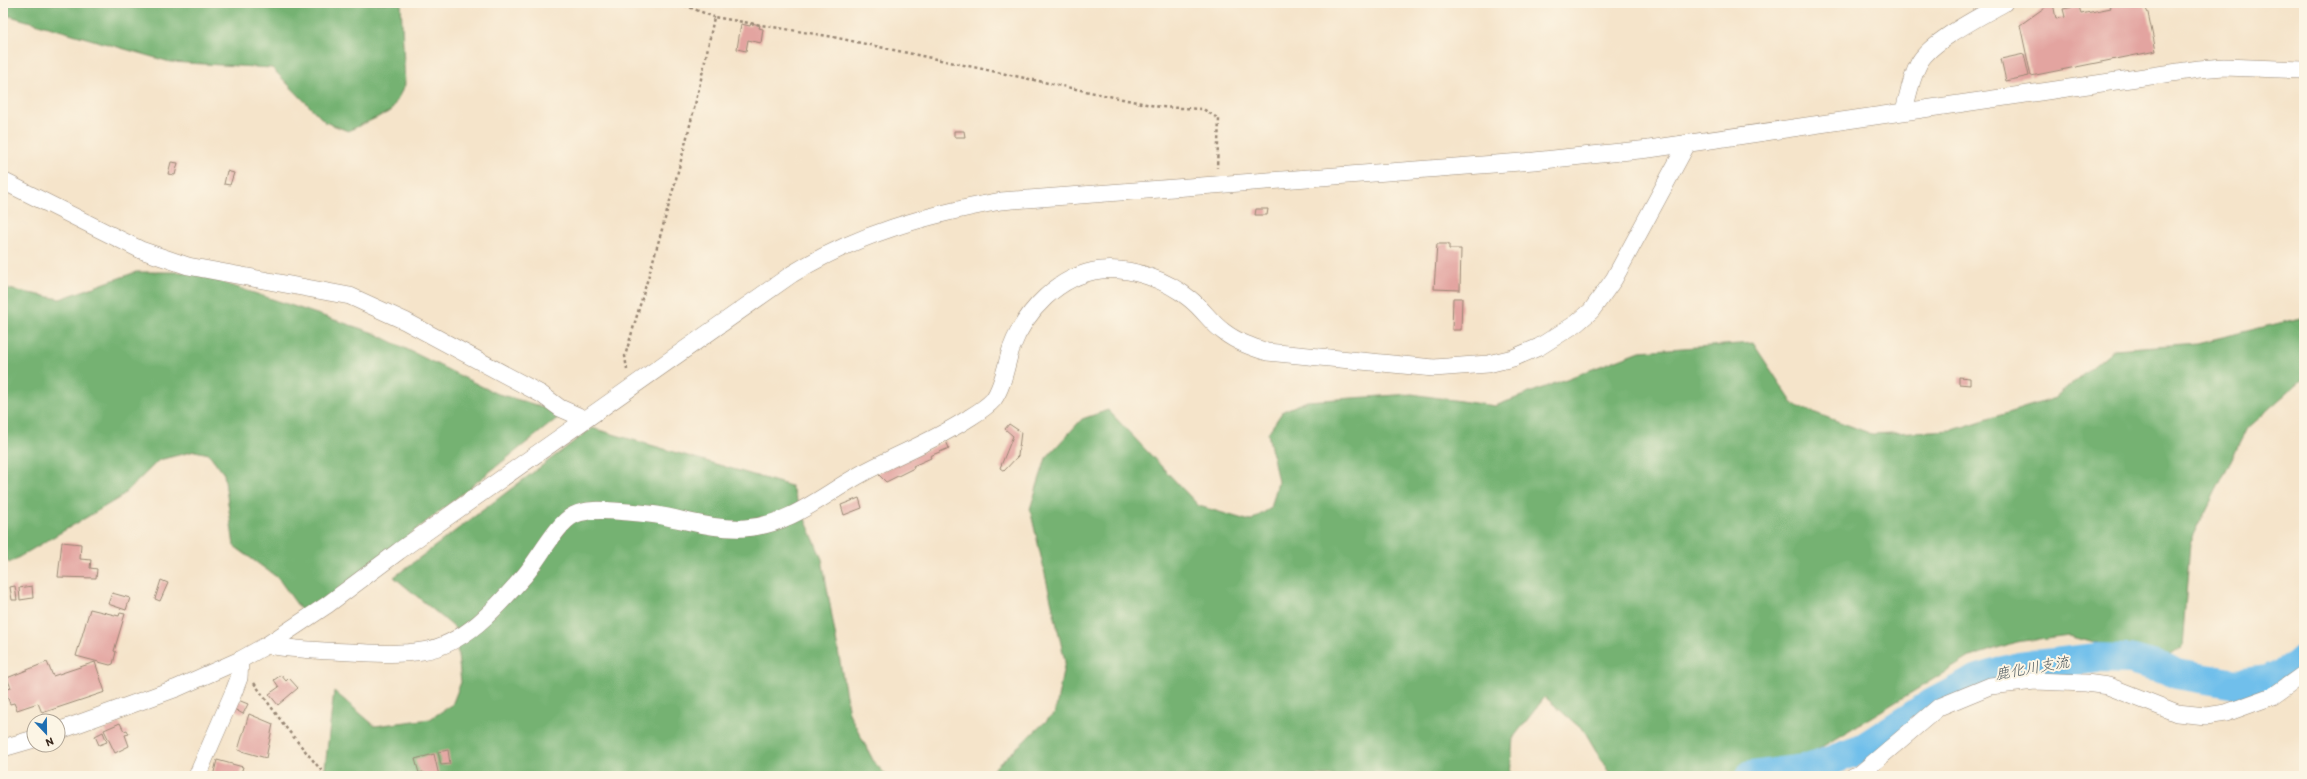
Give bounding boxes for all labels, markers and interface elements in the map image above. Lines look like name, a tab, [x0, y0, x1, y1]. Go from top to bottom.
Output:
water label: 鹿化川支流	[1993, 652, 2071, 683]
north arrow	[26, 713, 66, 753]
text: N	[44, 734, 55, 749]

